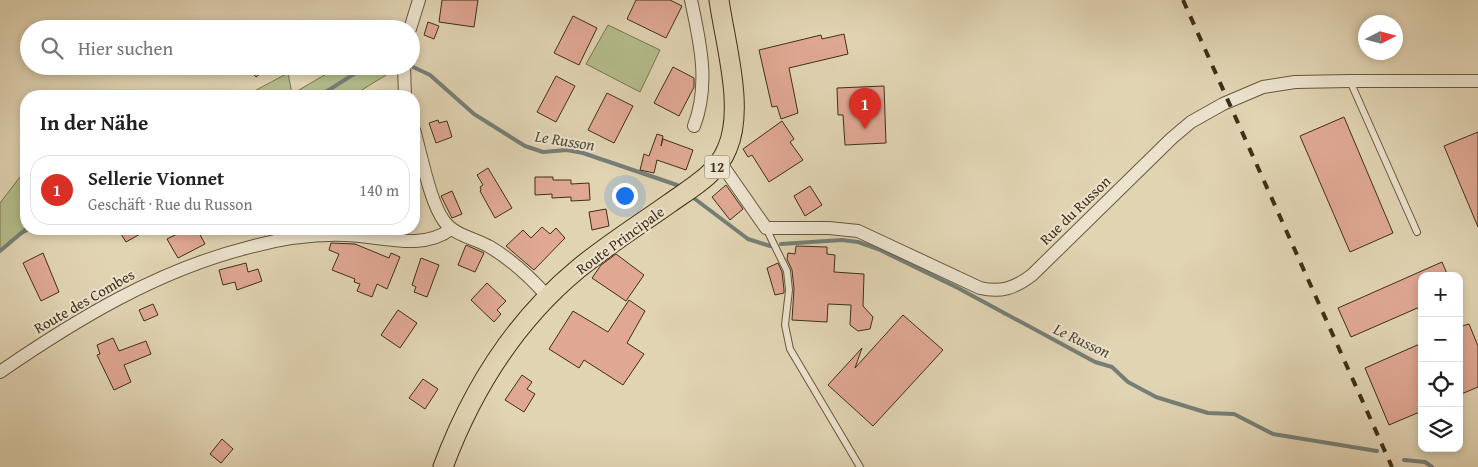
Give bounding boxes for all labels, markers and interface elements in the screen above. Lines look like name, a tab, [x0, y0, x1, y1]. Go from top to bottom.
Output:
north arrow	[1358, 15, 1403, 60]
search box	[20, 20, 420, 75]
icon: search	[38, 34, 66, 62]
text: Hier suchen	[78, 34, 173, 62]
pin: 1	[849, 88, 881, 129]
text: In der Nähe	[40, 107, 148, 138]
water label: Le Russon	[532, 123, 597, 157]
road number: 12	[704, 156, 730, 178]
text: Sellerie Vionnet	[88, 164, 224, 192]
street label: Rue du Russon	[1035, 170, 1116, 249]
text: 1	[53, 178, 61, 202]
text: 140 m	[359, 178, 399, 202]
your location	[612, 183, 638, 209]
text: Geschäft · Rue du Russon	[88, 192, 253, 216]
street label: Route Principale	[572, 201, 668, 279]
street label: Route des Combes	[30, 264, 138, 338]
map controls	[1418, 272, 1463, 452]
button: +	[1418, 272, 1463, 317]
water label: Le Russon	[1049, 316, 1114, 364]
button: −	[1418, 317, 1463, 362]
button: locate	[1418, 362, 1463, 407]
button: layers	[1418, 407, 1463, 452]

